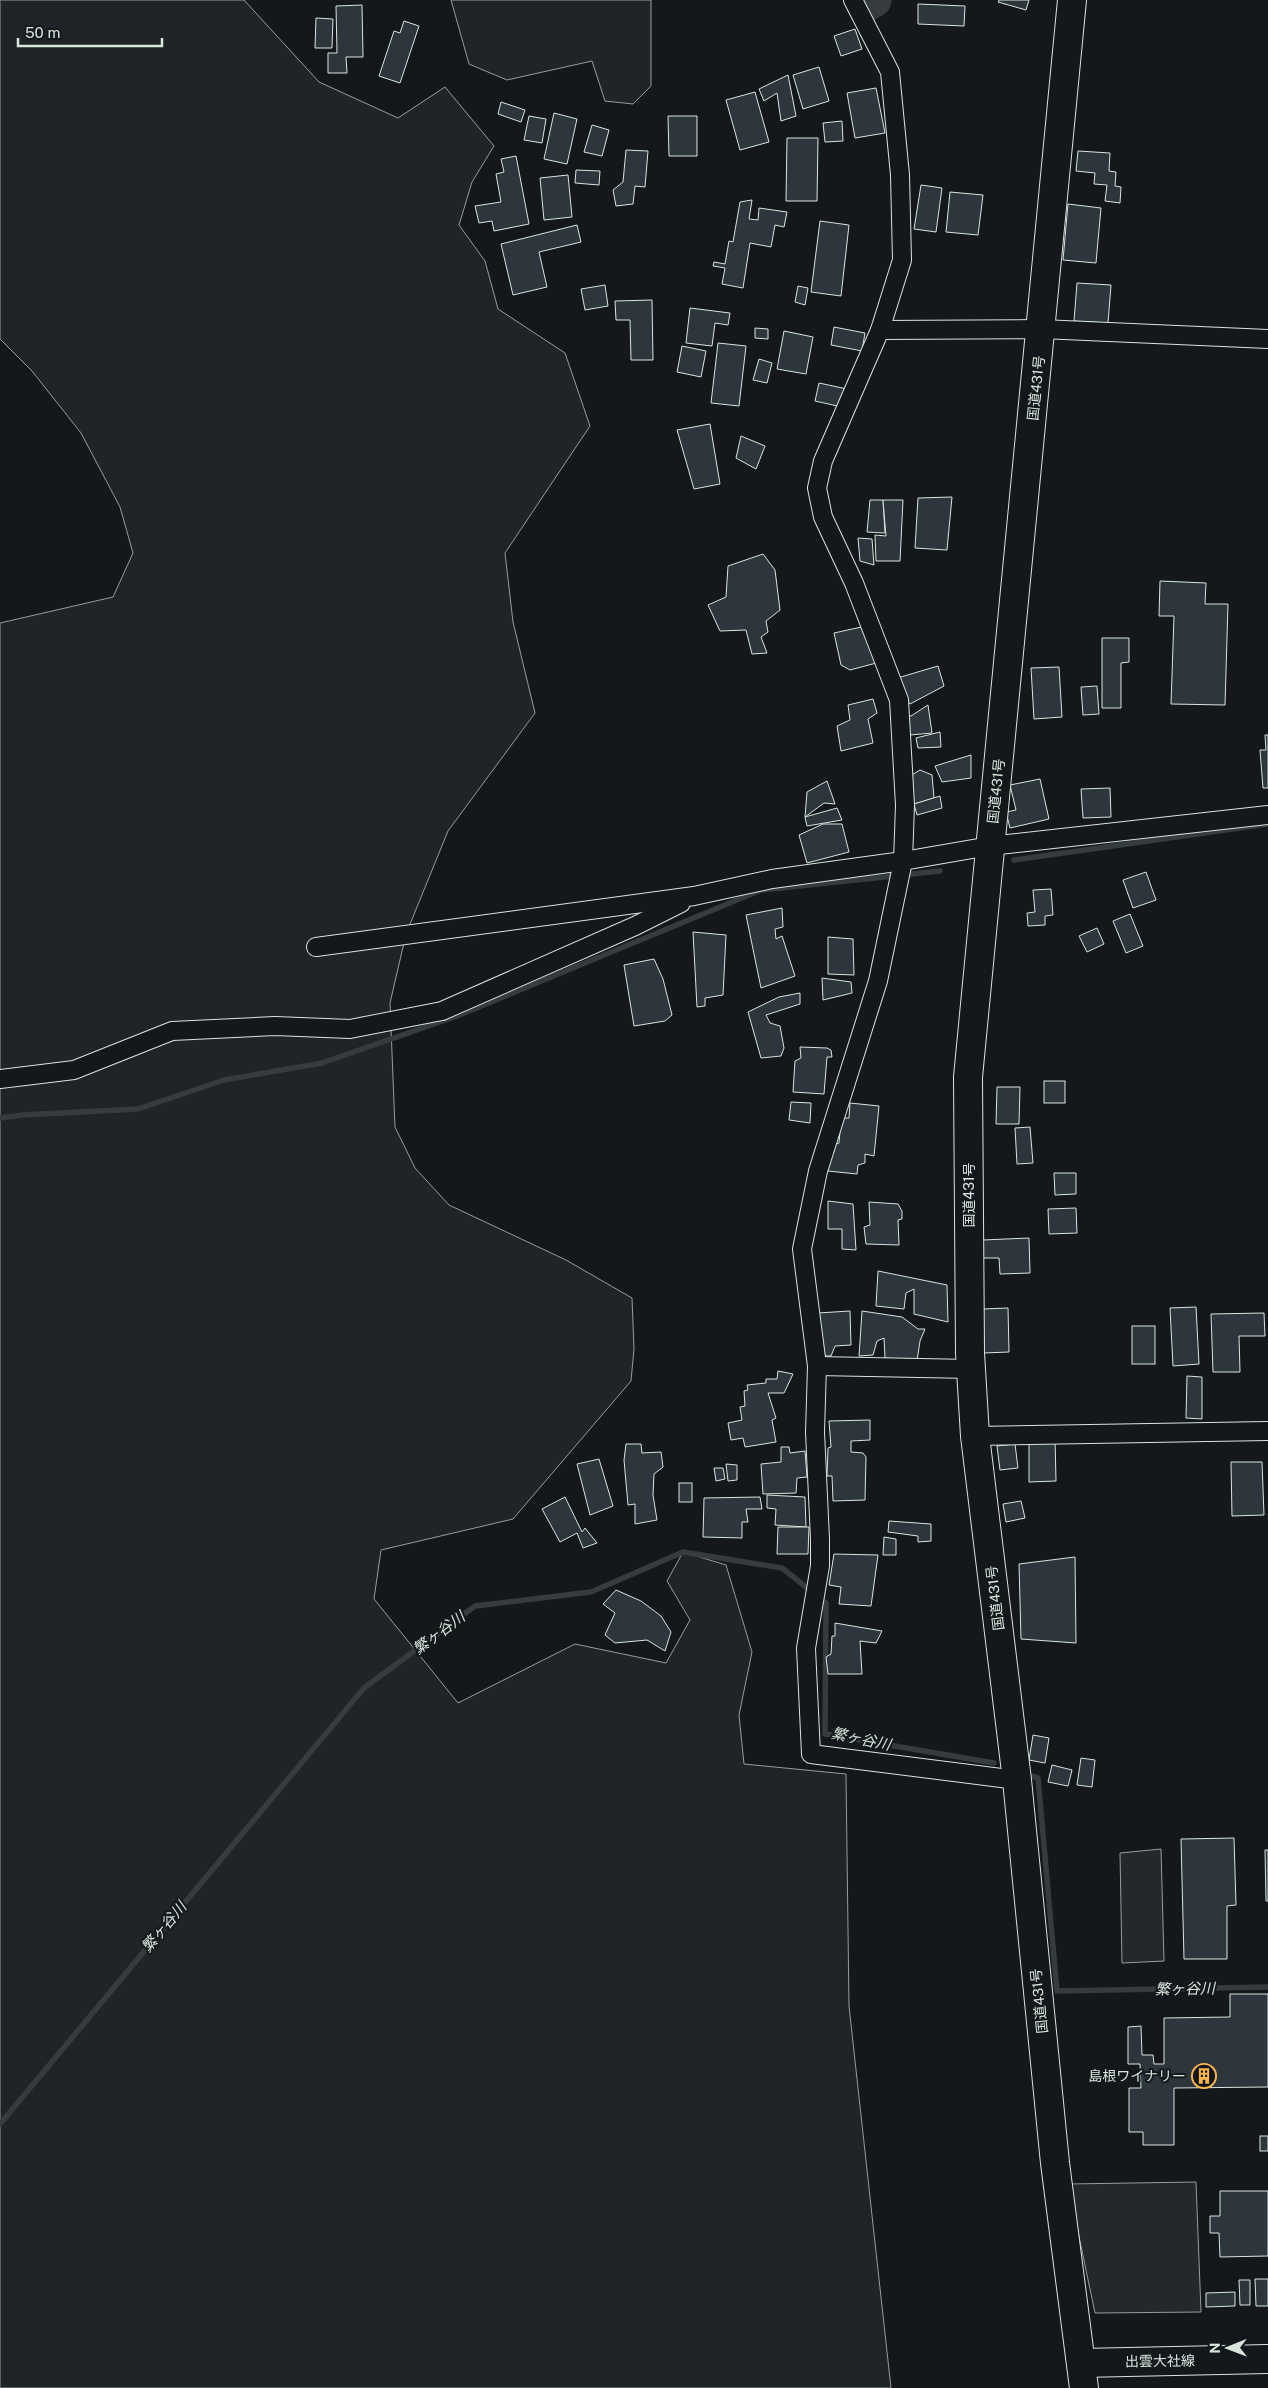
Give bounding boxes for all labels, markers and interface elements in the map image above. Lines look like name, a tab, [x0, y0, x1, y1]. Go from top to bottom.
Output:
scale bar	[18, 15, 161, 47]
text: 50 m	[25, 24, 60, 41]
street label: 国道431号	[1025, 355, 1047, 421]
street label: 国道431号	[985, 758, 1007, 824]
street label: 国道431号	[961, 1162, 977, 1228]
street label: 国道431号	[983, 1565, 1007, 1631]
water label: 繁ヶ谷川	[410, 1607, 469, 1657]
water label: 繁ヶ谷川	[830, 1724, 894, 1753]
water label: 繁ヶ谷川	[138, 1897, 191, 1955]
street label: 国道431号	[1028, 1968, 1050, 2034]
water label: 繁ヶ谷川	[1155, 1979, 1217, 1998]
building icon: 島根ワイナリー	[1191, 2063, 1217, 2089]
place label: 島根ワイナリー	[1088, 2068, 1186, 2084]
north arrow	[1203, 2323, 1253, 2373]
text: N	[1207, 2343, 1223, 2354]
street label: 出雲大社線	[1125, 2352, 1195, 2370]

